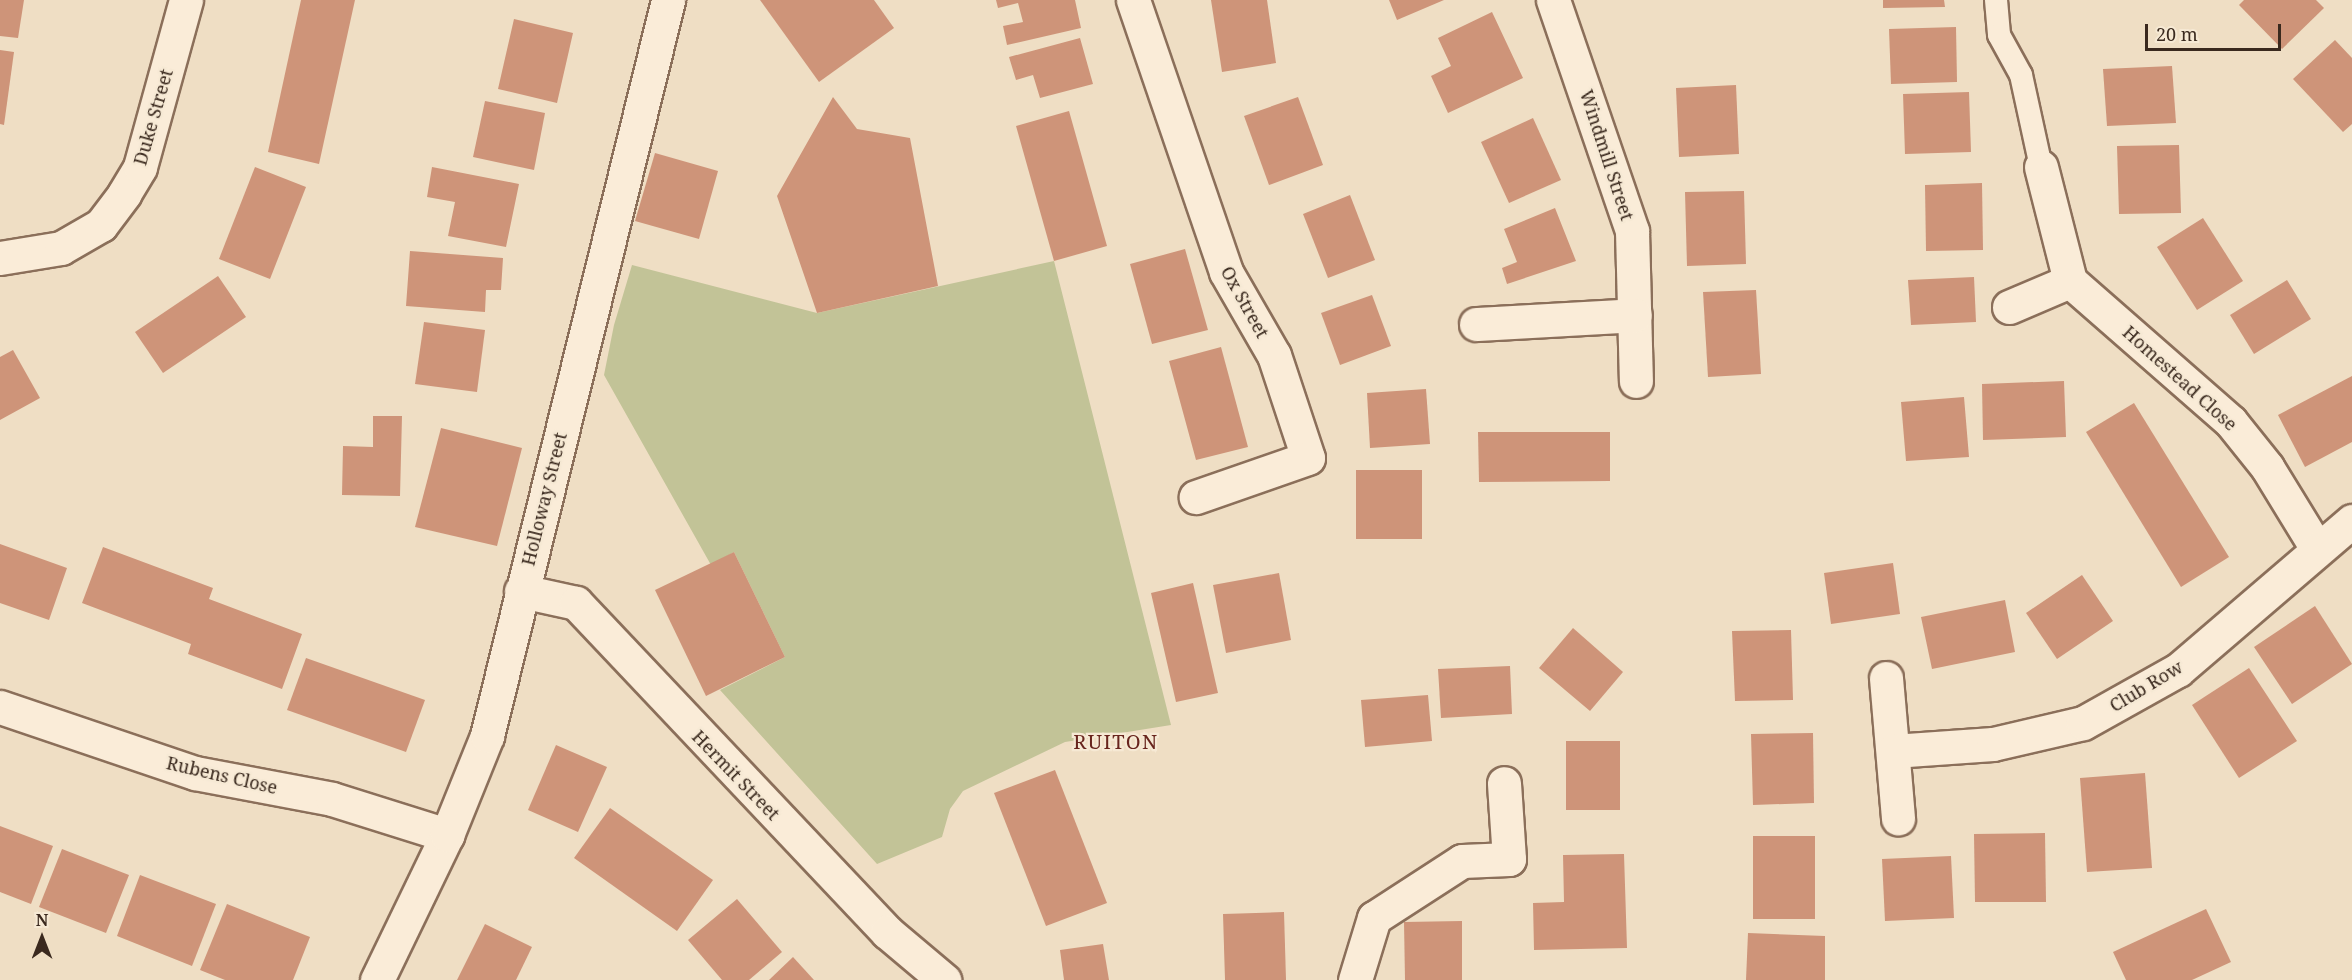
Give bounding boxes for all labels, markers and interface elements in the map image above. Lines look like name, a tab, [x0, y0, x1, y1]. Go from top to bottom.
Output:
scale bar	[2148, 12, 2284, 50]
text: 20 m	[2156, 22, 2198, 46]
street label: Duke Street	[129, 66, 177, 168]
street label: Windmill Street	[1576, 87, 1638, 223]
street label: Ox Street	[1216, 262, 1274, 342]
street label: Homestead Close	[2119, 321, 2241, 435]
street label: Holloway Street	[517, 430, 571, 568]
street label: Club Row	[2106, 656, 2186, 716]
street label: Hermit Street	[688, 726, 784, 824]
district label: RUITON	[1073, 729, 1159, 753]
street label: Rubens Close	[164, 752, 280, 798]
north arrow	[12, 908, 72, 968]
text: N	[36, 909, 48, 931]

